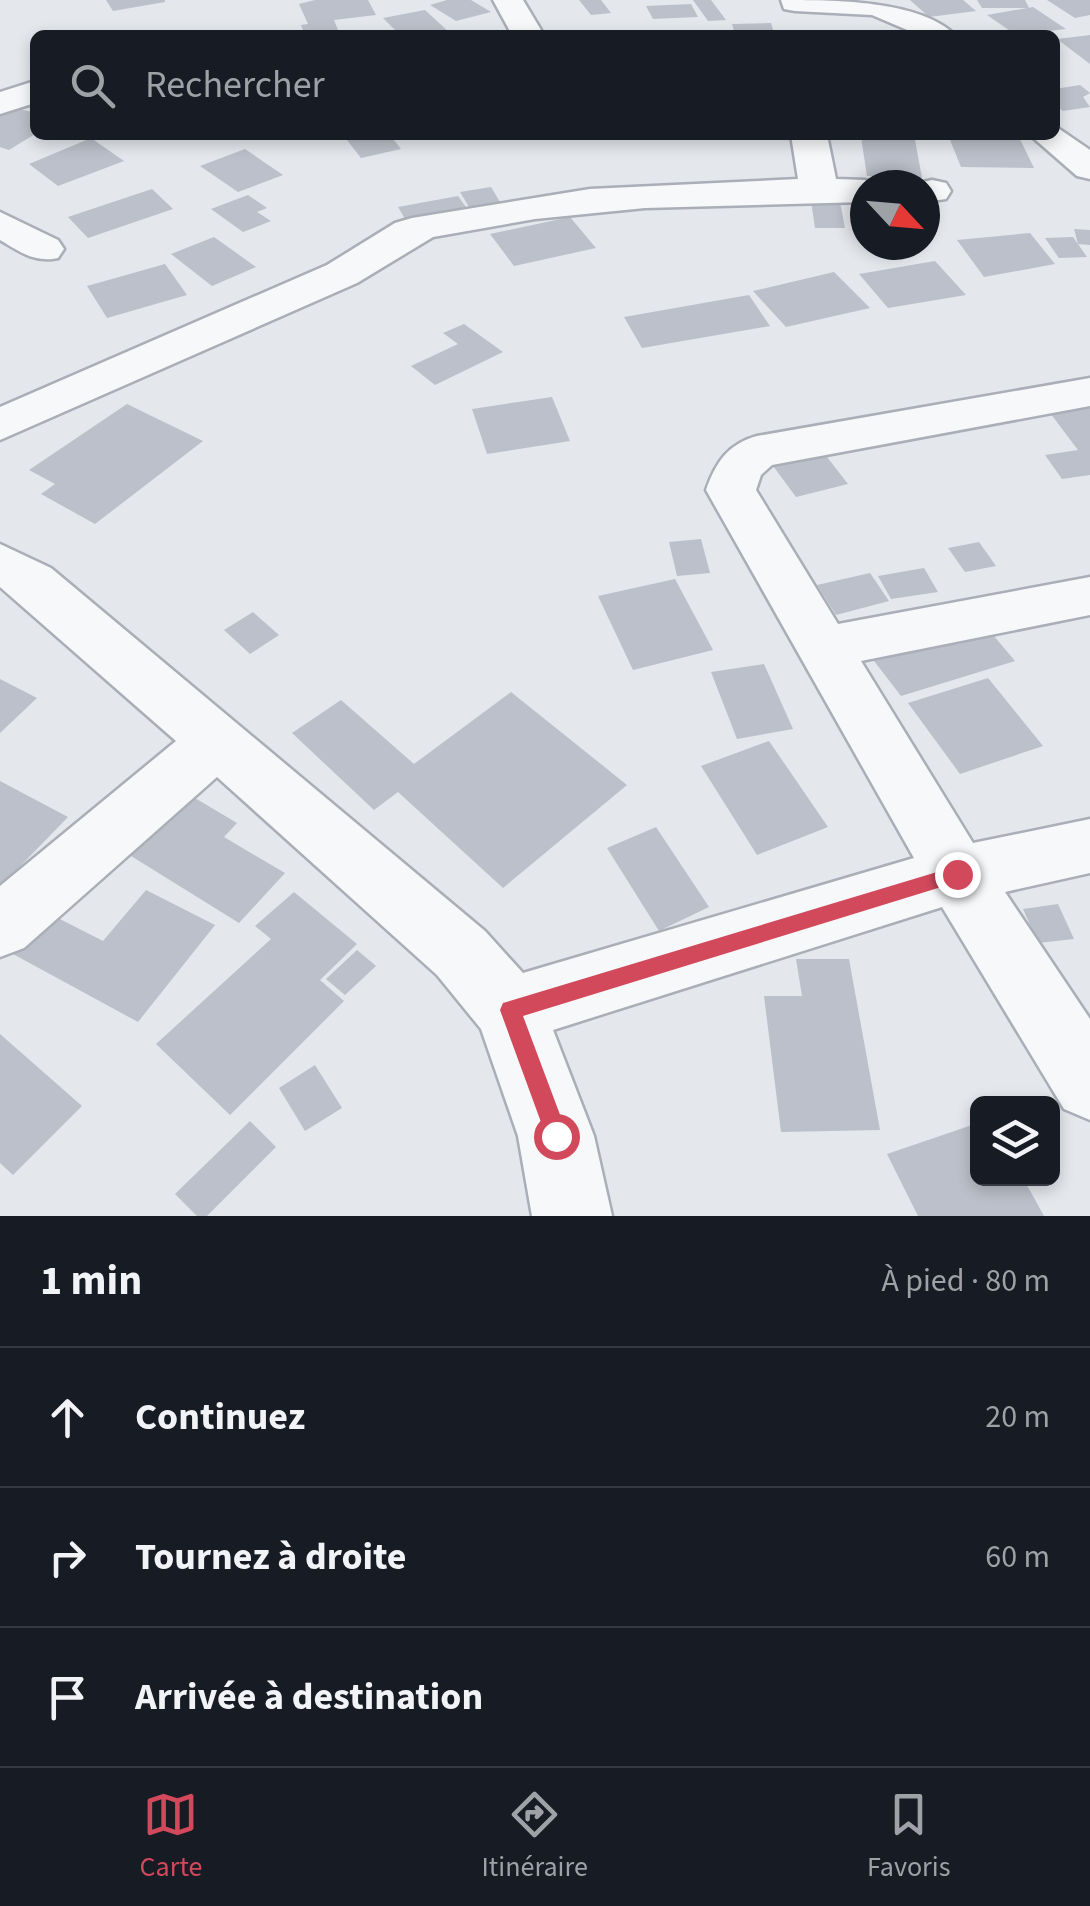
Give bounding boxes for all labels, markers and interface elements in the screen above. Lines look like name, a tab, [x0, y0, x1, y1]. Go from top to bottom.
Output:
search box	[30, 30, 1060, 140]
icon: search	[65, 58, 120, 113]
text: Rechercher	[145, 58, 325, 112]
north arrow	[850, 170, 940, 260]
route end	[935, 852, 981, 898]
map controls	[970, 1096, 1060, 1186]
button: layers	[970, 1096, 1060, 1186]
route start	[534, 1114, 580, 1160]
text: 1 min	[40, 1251, 142, 1311]
text: À pied · 80 m	[881, 1258, 1050, 1304]
icon: ahead	[40, 1390, 95, 1445]
text: Continuez	[135, 1390, 305, 1444]
text: 20 m	[985, 1394, 1050, 1440]
icon: right	[40, 1530, 95, 1585]
text: Tournez à droite	[135, 1530, 407, 1584]
text: 60 m	[985, 1534, 1050, 1580]
icon: arrive	[40, 1670, 95, 1725]
text: Arrivée à destination	[135, 1670, 483, 1724]
tab: Carte	[140, 1787, 202, 1887]
tab: Itinéraire	[481, 1787, 588, 1887]
tab: Favoris	[867, 1787, 950, 1887]

